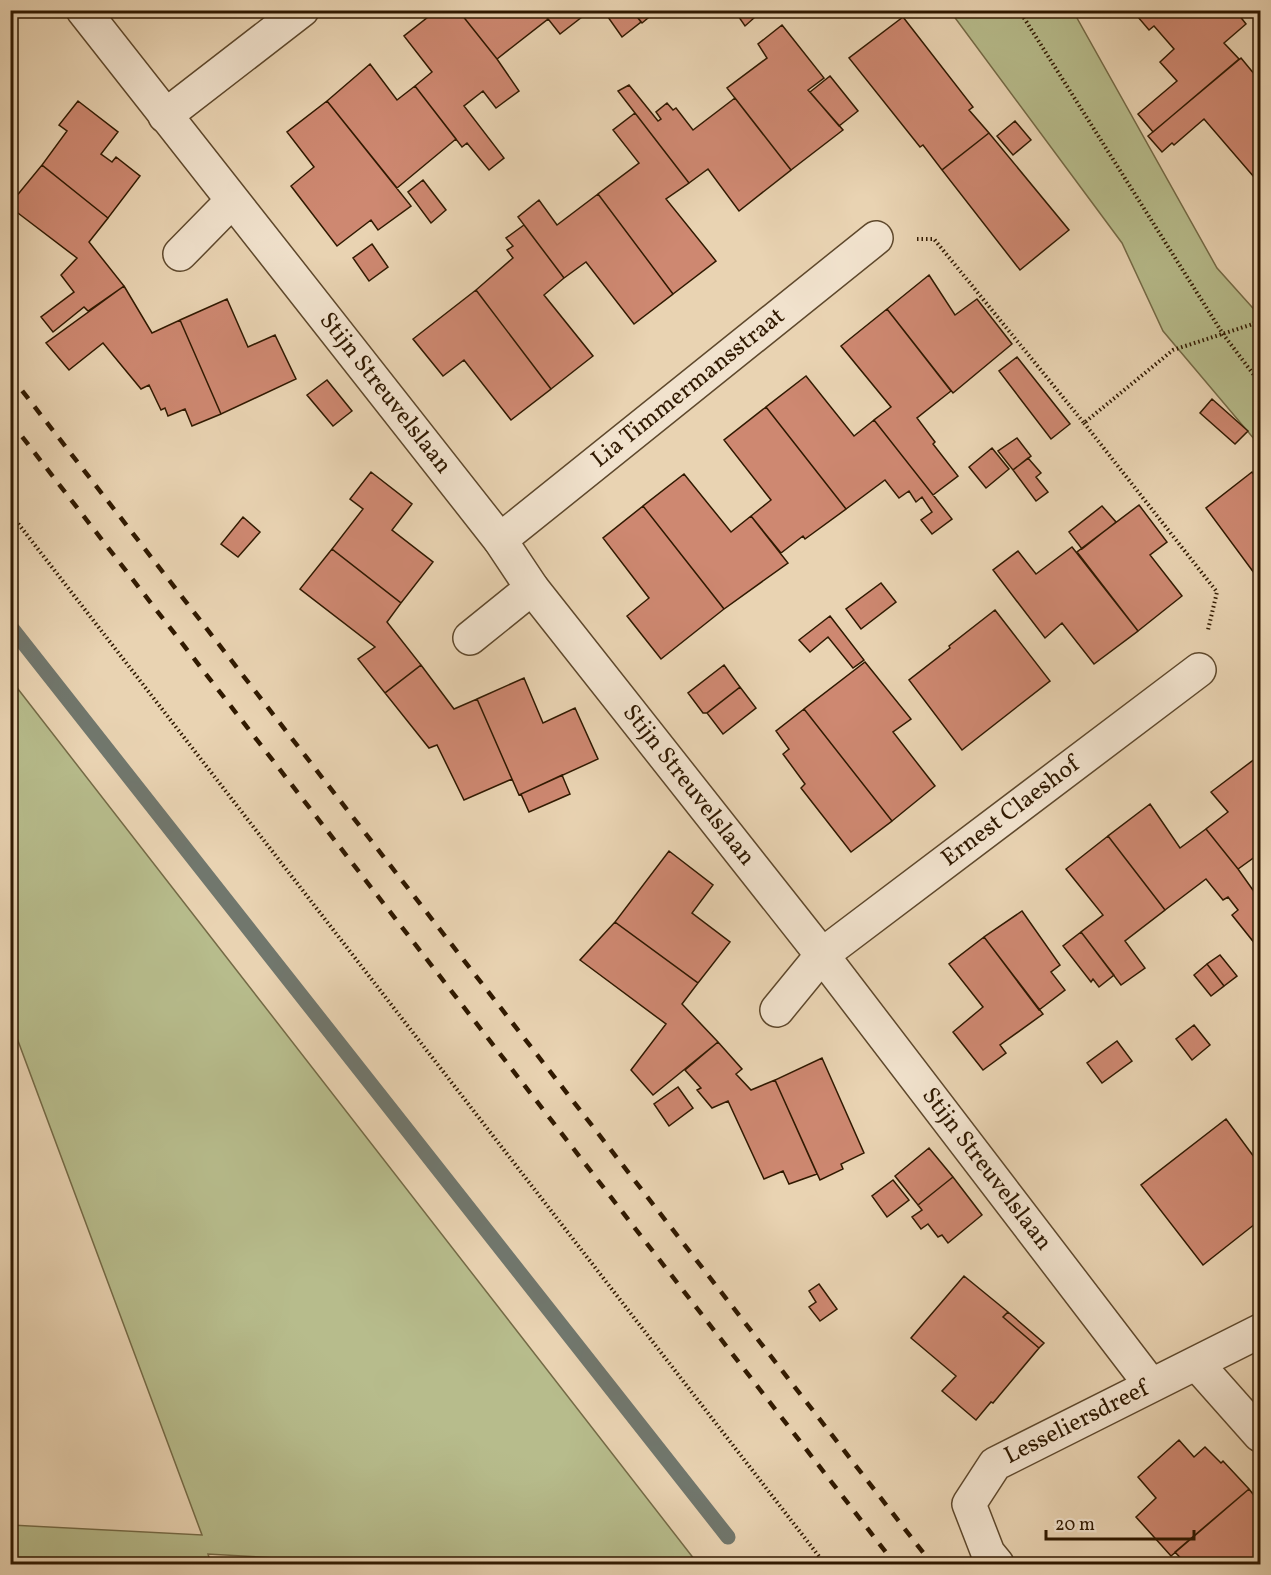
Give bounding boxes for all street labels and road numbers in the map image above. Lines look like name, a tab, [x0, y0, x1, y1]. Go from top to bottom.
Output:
street label: Lia Timmermansstraat	[585, 300, 793, 477]
street label: Stijn Streuvelslaan	[310, 305, 459, 482]
street label: Stijn Streuvelslaan	[614, 698, 763, 874]
street label: Ernest Claeshof	[935, 747, 1090, 876]
street label: Stijn Streuvelslaan	[913, 1081, 1060, 1258]
street label: Lesseliersdreef	[999, 1371, 1157, 1473]

